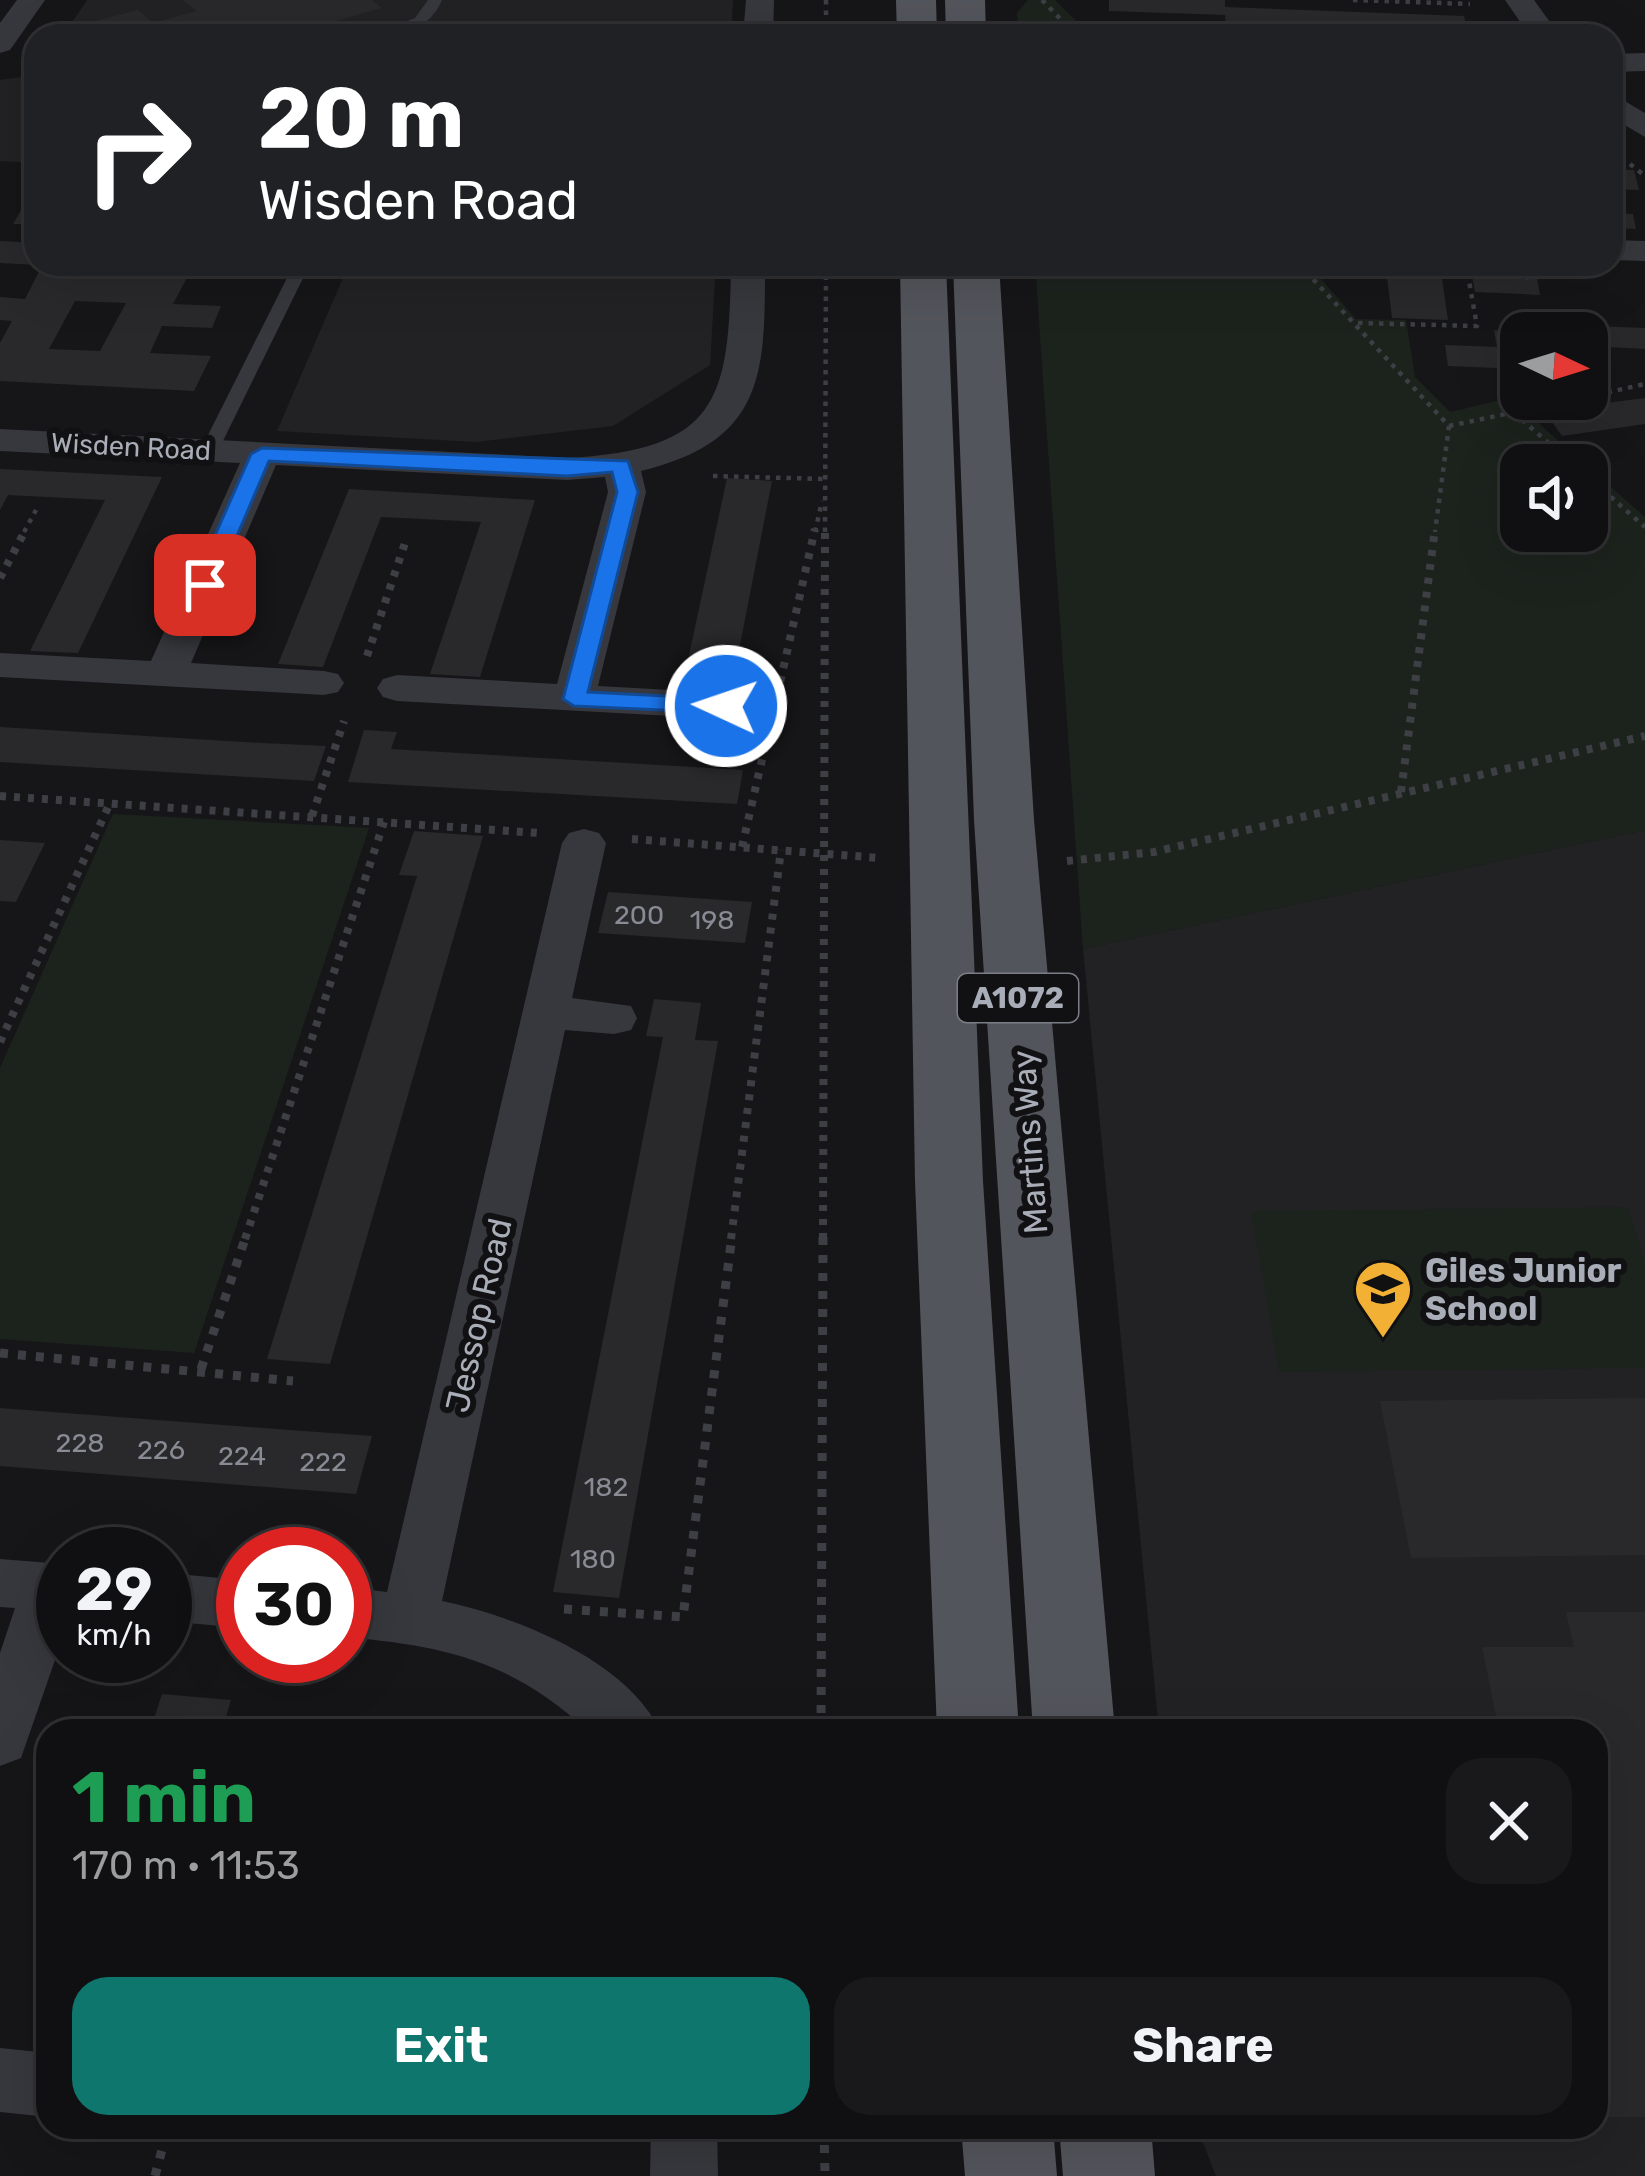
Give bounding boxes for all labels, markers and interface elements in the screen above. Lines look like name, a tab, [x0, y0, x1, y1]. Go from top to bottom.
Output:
text: 20 m	[258, 68, 465, 168]
icon: right	[60, 72, 216, 228]
text: Wisden Road	[258, 169, 578, 233]
north arrow	[1500, 312, 1608, 420]
map controls	[1500, 312, 1608, 552]
street label: Wisden Road	[50, 427, 212, 467]
button: sound	[1500, 444, 1608, 552]
pin	[154, 534, 256, 636]
icon: arrive	[172, 552, 238, 618]
position arrow	[663, 643, 789, 769]
house number: 200	[614, 899, 664, 931]
house number: 198	[690, 904, 734, 936]
road number: A1072	[958, 974, 1078, 1022]
street label: Martins Way	[1004, 1049, 1055, 1235]
street label: Jessop Road	[437, 1214, 520, 1416]
place label: Giles Junior School	[1425, 1251, 1622, 1328]
school or university icon: Giles Junior School	[1352, 1258, 1414, 1340]
house number: 228	[56, 1427, 104, 1459]
house number: 226	[137, 1434, 185, 1466]
house number: 224	[218, 1440, 266, 1472]
house number: 222	[299, 1446, 347, 1478]
house number: 182	[584, 1471, 628, 1503]
speed limit sign: 30	[216, 1527, 372, 1683]
house number: 180	[570, 1543, 616, 1575]
text: 29	[75, 1554, 153, 1625]
text: km/h	[77, 1617, 151, 1653]
text: 1 min	[72, 1755, 256, 1840]
button: close	[1446, 1758, 1572, 1884]
text: 170 m · 11:53	[72, 1843, 300, 1889]
button: Exit	[72, 1977, 810, 2115]
button: Share	[834, 1977, 1572, 2115]

